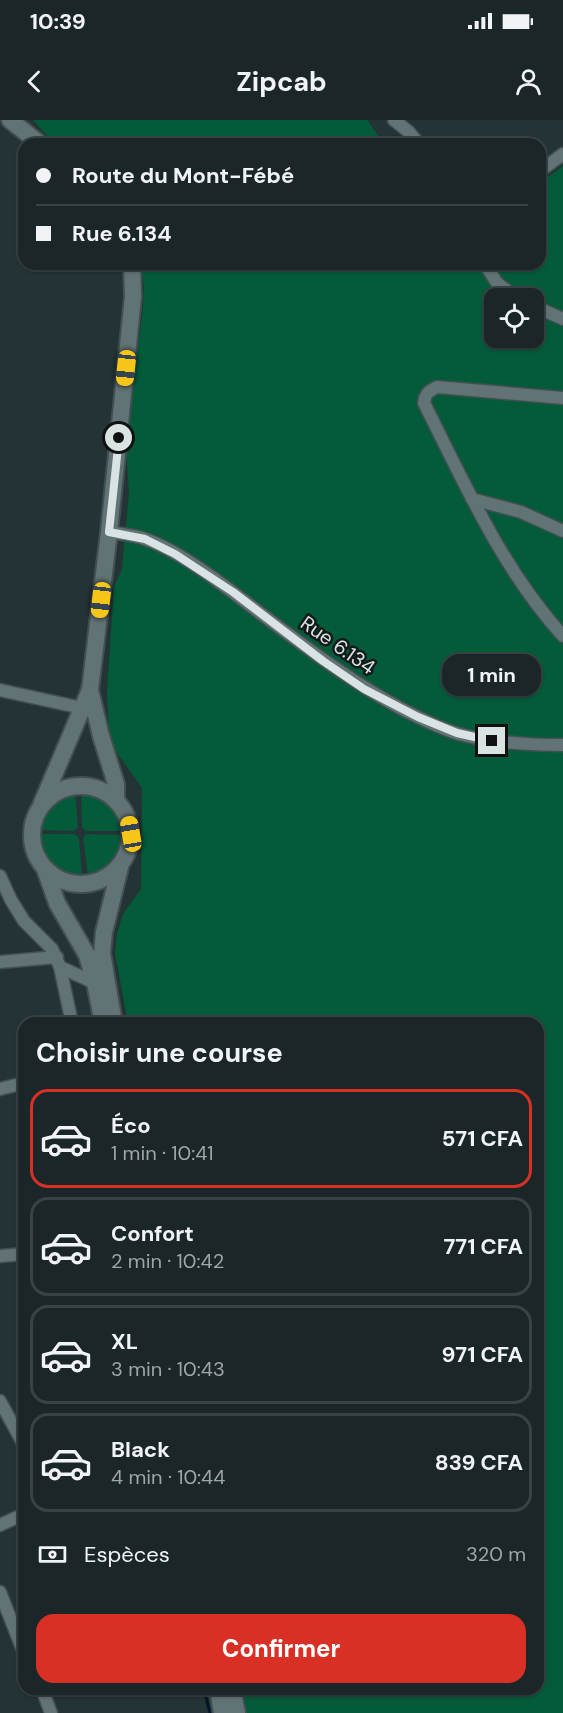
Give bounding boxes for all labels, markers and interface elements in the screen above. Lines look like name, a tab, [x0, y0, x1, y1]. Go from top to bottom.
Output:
text: 10:39	[30, 7, 86, 36]
text: Zipcab	[236, 64, 327, 99]
icon: back	[18, 65, 51, 98]
icon: person	[512, 65, 545, 98]
text: Route du Mont-Fébé	[72, 161, 294, 190]
text: Rue 6.134	[72, 219, 171, 248]
map controls	[484, 288, 544, 348]
button: locate	[484, 288, 544, 348]
car	[115, 349, 137, 387]
route start	[105, 424, 132, 451]
car	[90, 581, 112, 619]
street label: Rue 6.134	[296, 610, 380, 680]
callout: 1 min	[442, 654, 542, 696]
text: 1 min	[467, 662, 516, 688]
route end	[478, 727, 505, 754]
car	[119, 815, 143, 853]
text: Choisir une course	[36, 1035, 283, 1070]
text: Éco	[111, 1111, 151, 1140]
icon: car	[39, 1112, 93, 1166]
text: 571 CFA	[442, 1124, 523, 1153]
text: 1 min · 10:41	[111, 1140, 214, 1166]
text: Confort	[111, 1219, 194, 1248]
icon: car	[39, 1220, 93, 1274]
text: 771 CFA	[443, 1232, 523, 1261]
text: 2 min · 10:42	[111, 1248, 224, 1274]
text: XL	[111, 1327, 138, 1356]
icon: car	[39, 1328, 93, 1382]
text: 971 CFA	[441, 1340, 523, 1369]
text: 3 min · 10:43	[111, 1356, 225, 1382]
text: Black	[111, 1435, 170, 1464]
icon: car	[39, 1436, 93, 1490]
text: 839 CFA	[435, 1448, 523, 1477]
text: 4 min · 10:44	[111, 1464, 225, 1490]
icon: cash	[36, 1538, 69, 1571]
text: Espèces	[84, 1540, 170, 1569]
text: 320 m	[466, 1541, 526, 1567]
button: Confirmer	[36, 1614, 526, 1683]

